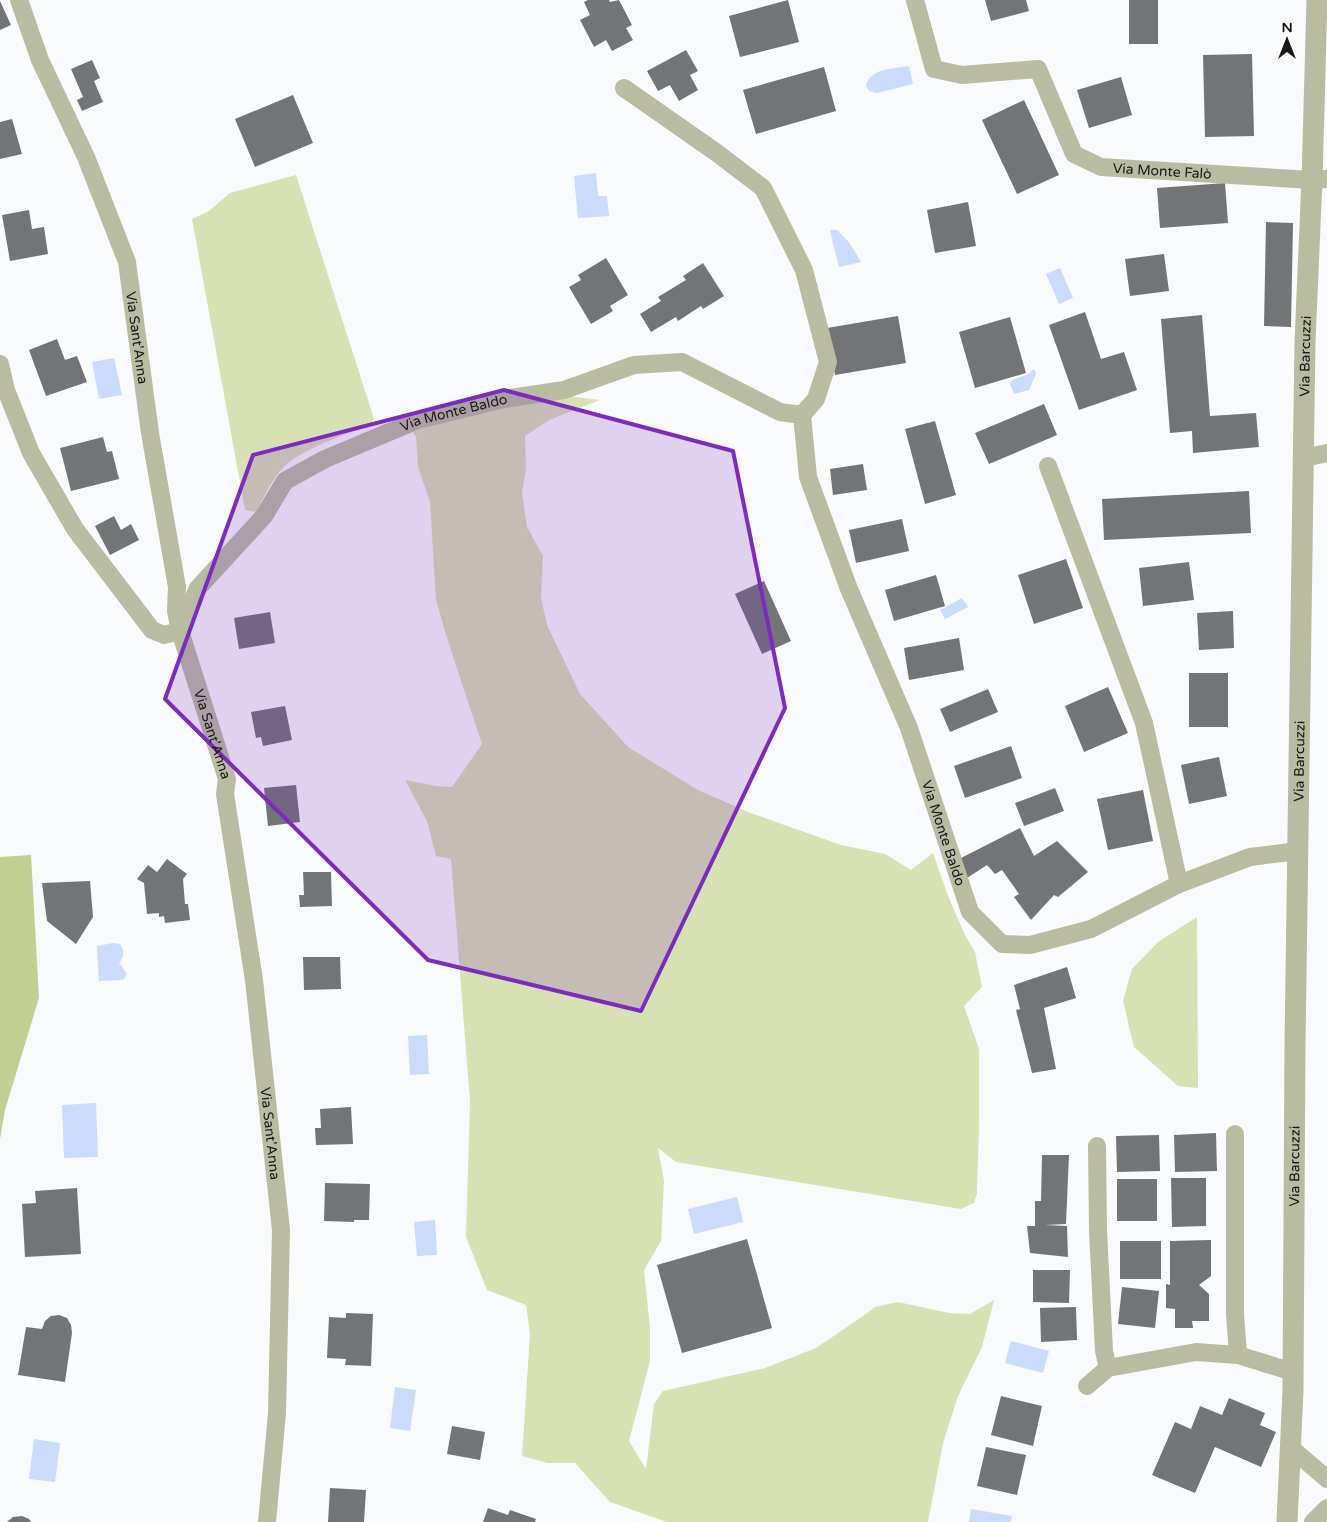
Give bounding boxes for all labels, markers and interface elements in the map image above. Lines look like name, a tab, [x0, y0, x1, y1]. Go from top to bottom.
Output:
north arrow	[1262, 15, 1312, 65]
text: N	[1281, 19, 1293, 36]
street label: Via Monte Falò	[1112, 160, 1212, 183]
street label: Via Sant'Anna	[122, 290, 151, 385]
street label: Via Barcuzzi	[1296, 315, 1315, 397]
street label: Via Monte Baldo	[398, 391, 509, 436]
street label: Via Sant'Anna	[190, 687, 234, 781]
street label: Via Barcuzzi	[1290, 721, 1309, 802]
street label: Via Monte Baldo	[918, 778, 969, 888]
street label: Via Sant'Anna	[257, 1086, 284, 1181]
street label: Via Barcuzzi	[1286, 1126, 1304, 1207]

